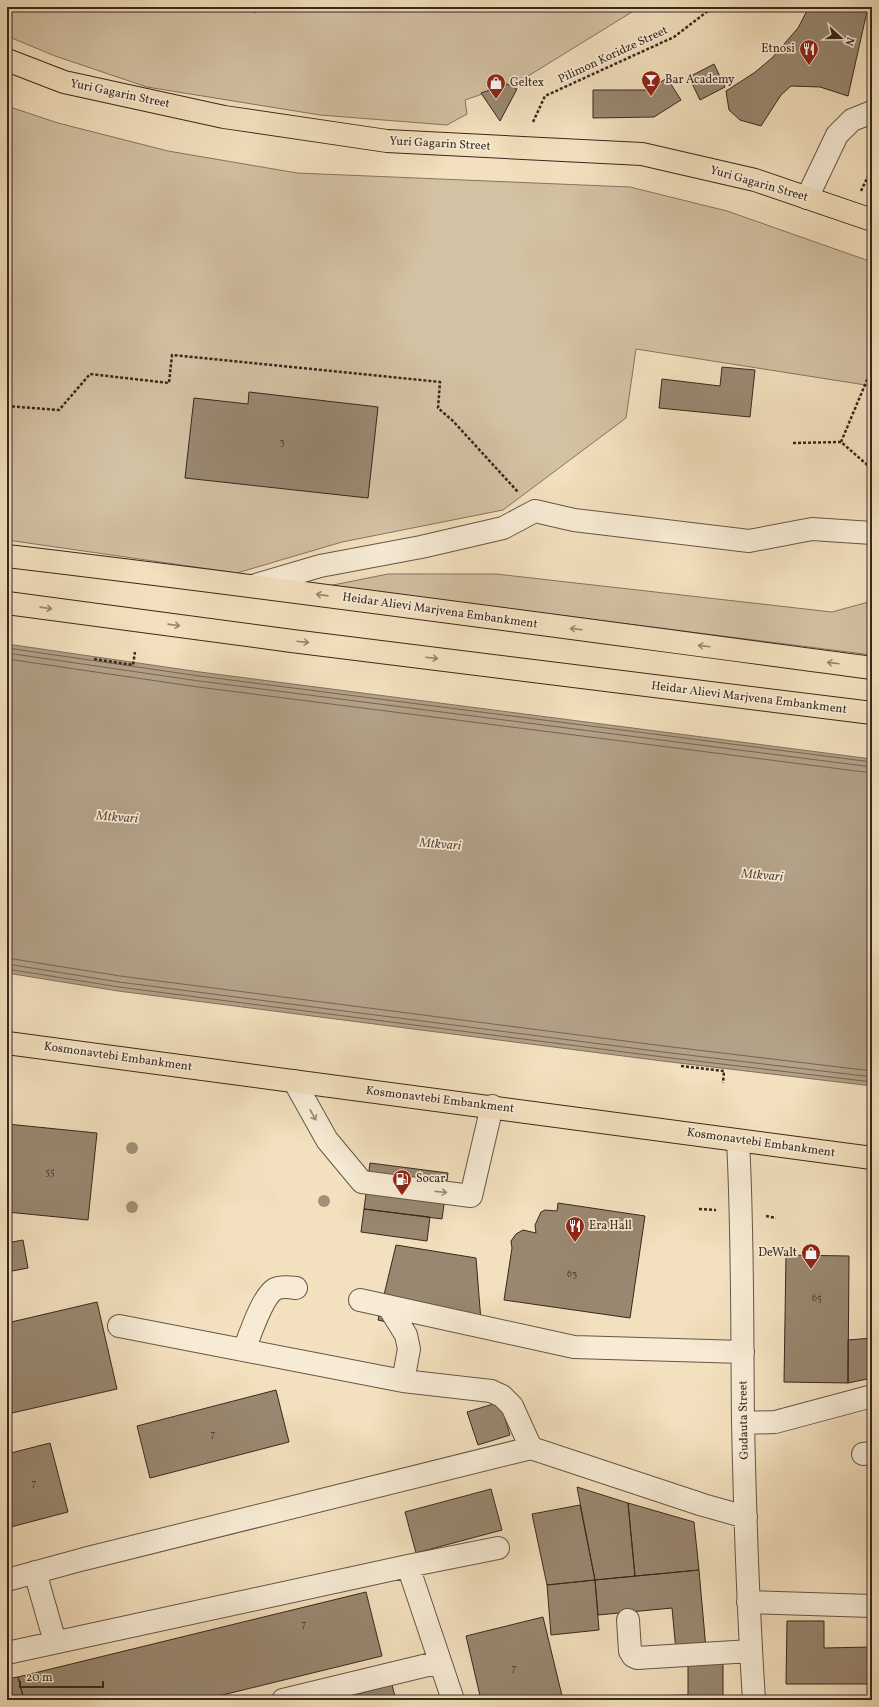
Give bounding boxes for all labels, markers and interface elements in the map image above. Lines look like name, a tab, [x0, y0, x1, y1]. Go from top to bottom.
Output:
north arrow	[821, 18, 861, 58]
street label: Pilimon Koridze Street	[556, 23, 670, 87]
text: N	[841, 35, 857, 47]
restaurant icon: Etnosi	[798, 38, 820, 66]
place label: Etnosi	[761, 41, 795, 57]
bar icon: Bar Academy	[640, 69, 662, 97]
shop icon: Geltex	[485, 72, 507, 100]
place label: Bar Academy	[665, 72, 735, 88]
place label: Geltex	[510, 75, 544, 91]
street label: Yuri Gagarin Street	[69, 76, 171, 112]
street label: Yuri Gagarin Street	[389, 133, 491, 155]
street label: Yuri Gagarin Street	[708, 162, 810, 206]
house number: 3	[279, 435, 285, 449]
street label: Heidar Alievi Marjvena Embankment	[341, 589, 539, 633]
one-way arrow	[316, 591, 329, 599]
one-way arrow	[39, 604, 52, 612]
one-way arrow	[168, 621, 181, 629]
one-way arrow	[569, 625, 582, 633]
one-way arrow	[296, 639, 309, 646]
one-way arrow	[698, 642, 711, 650]
one-way arrow	[425, 655, 438, 662]
one-way arrow	[827, 659, 840, 667]
street label: Heidar Alievi Marjvena Embankment	[650, 678, 848, 718]
water label: Mtkvari	[94, 807, 139, 828]
water label: Mtkvari	[417, 834, 462, 856]
water label: Mtkvari	[739, 865, 784, 887]
street label: Kosmonavtebi Embankment	[43, 1039, 193, 1075]
street label: Kosmonavtebi Embankment	[365, 1083, 515, 1117]
one-way arrow	[310, 1109, 318, 1121]
street label: Kosmonavtebi Embankment	[686, 1125, 836, 1161]
house number: 55	[45, 1165, 55, 1179]
fuel station icon: Socar	[391, 1168, 413, 1196]
place label: Socar	[416, 1171, 445, 1187]
one-way arrow	[434, 1188, 447, 1196]
restaurant icon: Era Hall	[564, 1215, 586, 1243]
place label: Era Hall	[589, 1218, 632, 1234]
shop icon: DeWalt	[800, 1242, 822, 1270]
place label: DeWalt	[758, 1245, 797, 1261]
house number: 63	[567, 1267, 577, 1281]
house number: 65	[812, 1291, 822, 1305]
street label: Gudauta Street	[735, 1380, 753, 1460]
house number: 7	[211, 1427, 216, 1441]
house number: 7	[32, 1476, 37, 1490]
house number: 7	[302, 1617, 307, 1631]
house number: 7	[512, 1661, 517, 1675]
scale bar	[20, 1663, 103, 1689]
text: 20 m	[26, 1670, 53, 1686]

